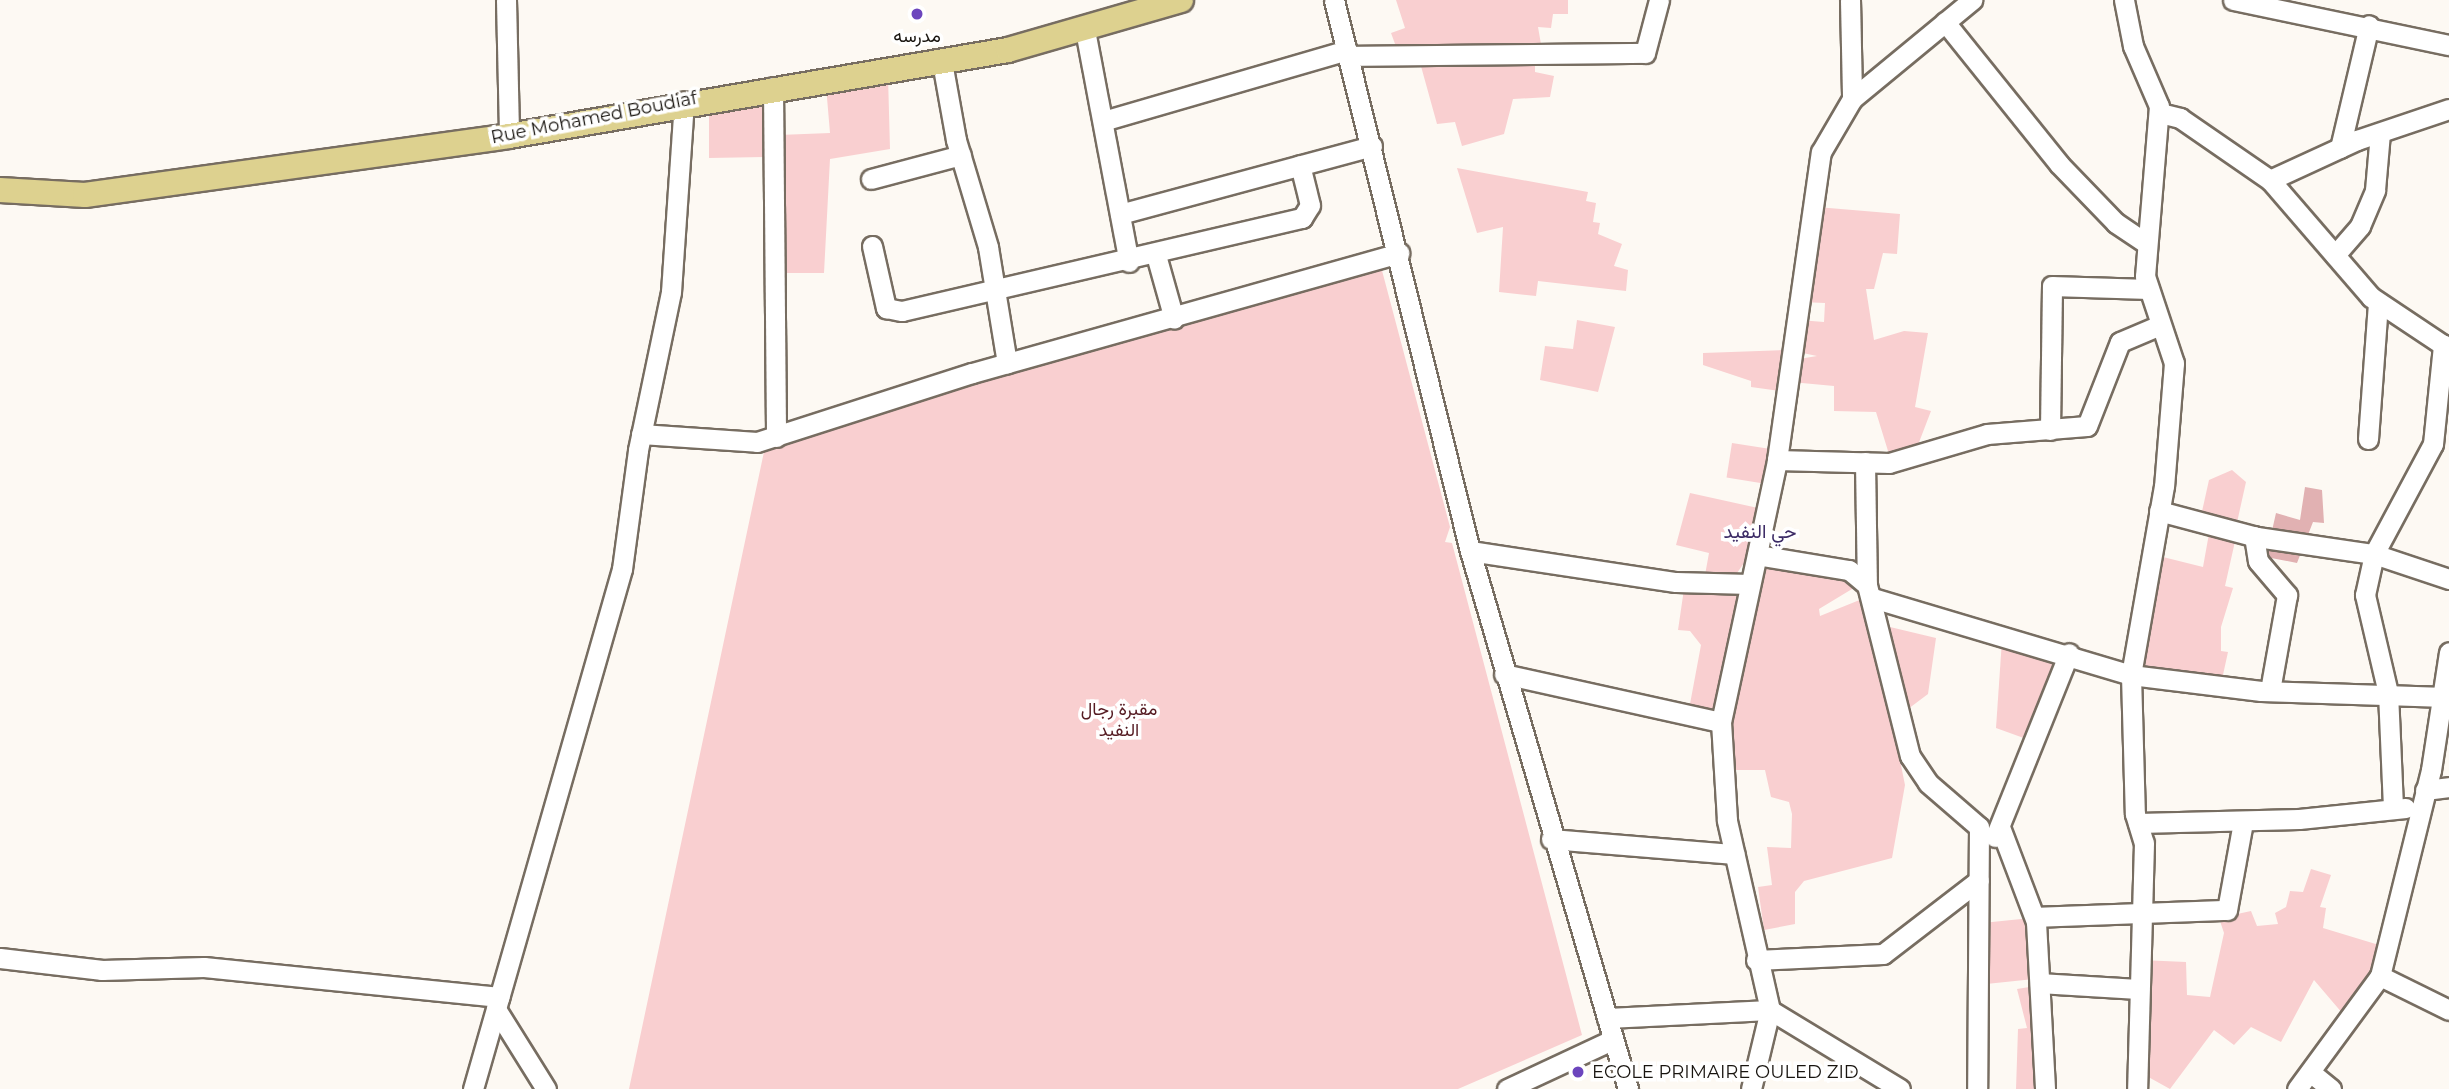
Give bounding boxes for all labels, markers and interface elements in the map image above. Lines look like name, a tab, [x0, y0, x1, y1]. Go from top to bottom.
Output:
marker: مدرسه	[909, 6, 925, 22]
place label: مدرسه	[893, 25, 941, 47]
street label: Rue Mohamed Boudiaf	[489, 87, 699, 149]
district label: حي النفيد	[1724, 521, 1796, 543]
park label: مقبرة رجال النفيد	[1081, 699, 1157, 742]
place label: ECOLE PRIMAIRE OULED ZID	[1592, 1061, 1859, 1083]
marker: ECOLE PRIMAIRE OULED ZID	[1570, 1064, 1586, 1080]

